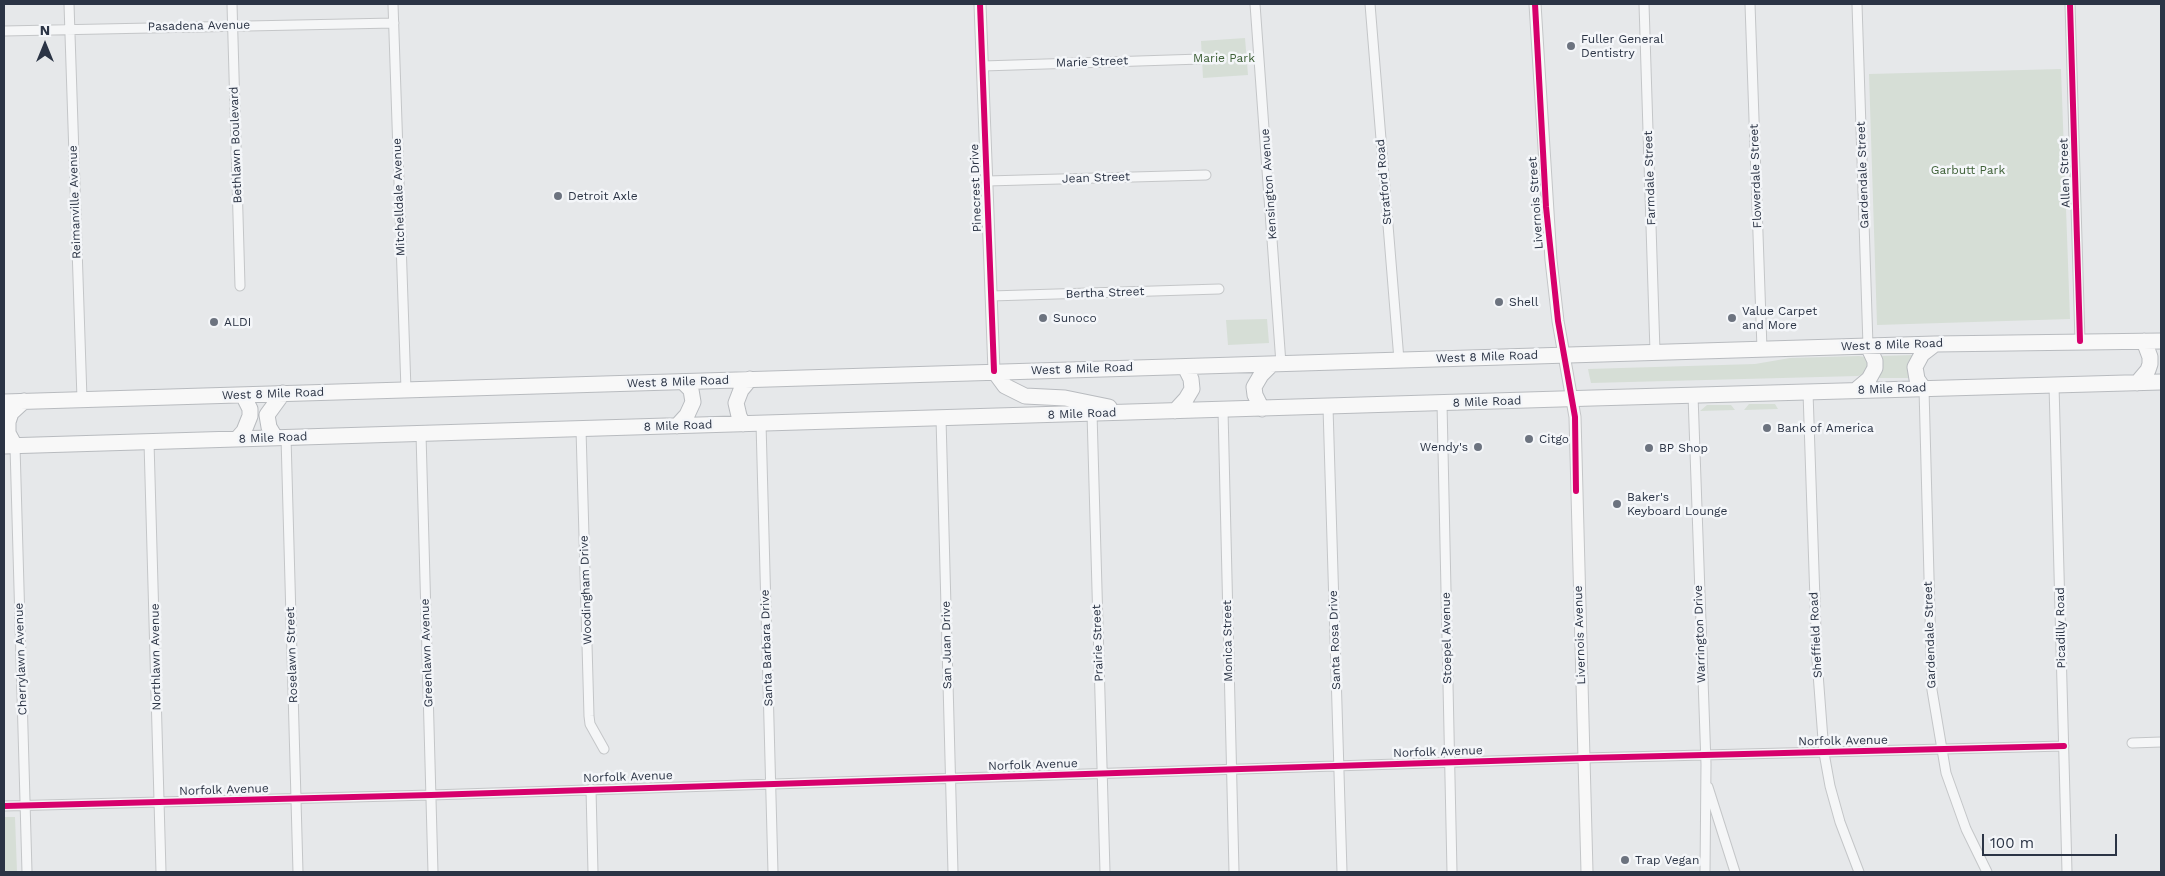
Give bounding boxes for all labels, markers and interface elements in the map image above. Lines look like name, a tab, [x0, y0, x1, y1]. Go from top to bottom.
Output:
street label: Pasadena Avenue	[148, 18, 250, 34]
north arrow	[20, 20, 70, 70]
text: N	[40, 22, 50, 38]
place label: Fuller General Dentistry	[1581, 32, 1664, 60]
marker: Fuller General Dentistry	[1565, 40, 1577, 52]
park label: Marie Park	[1193, 51, 1255, 65]
street label: Marie Street	[1056, 54, 1128, 70]
street label: Bethlawn Boulevard	[227, 86, 245, 204]
street label: Gardendale Street	[1854, 121, 1872, 229]
street label: Flowerdale Street	[1747, 123, 1765, 229]
street label: Kensington Avenue	[1258, 128, 1280, 240]
street label: Farmdale Street	[1641, 130, 1659, 226]
street label: Mitchelldale Avenue	[390, 138, 408, 256]
street label: Stratford Road	[1373, 138, 1395, 226]
street label: Allen Street	[2057, 138, 2073, 208]
street label: Pinecrest Drive	[967, 144, 985, 232]
street label: Reimanville Avenue	[66, 145, 84, 259]
street label: Livernois Street	[1526, 156, 1546, 250]
park label: Garbutt Park	[1931, 163, 2005, 177]
street label: Jean Street	[1062, 170, 1130, 186]
place label: Detroit Axle	[568, 189, 638, 203]
marker: Detroit Axle	[552, 190, 564, 202]
street label: Bertha Street	[1065, 284, 1145, 302]
place label: Shell	[1509, 295, 1538, 309]
marker: Shell	[1493, 296, 1505, 308]
place label: Value Carpet and More	[1742, 304, 1817, 332]
place label: Sunoco	[1053, 311, 1097, 325]
marker: Sunoco	[1037, 312, 1049, 324]
marker: Value Carpet and More	[1726, 312, 1738, 324]
place label: ALDI	[224, 315, 251, 329]
marker: ALDI	[208, 316, 220, 328]
street label: West 8 Mile Road	[1841, 336, 1943, 354]
street label: West 8 Mile Road	[1436, 348, 1538, 366]
street label: West 8 Mile Road	[1031, 360, 1133, 378]
street label: West 8 Mile Road	[627, 373, 729, 391]
street label: 8 Mile Road	[1857, 381, 1927, 397]
street label: West 8 Mile Road	[222, 385, 324, 403]
street label: 8 Mile Road	[1452, 394, 1522, 410]
street label: 8 Mile Road	[1047, 406, 1117, 422]
street label: 8 Mile Road	[643, 418, 713, 434]
place label: Bank of America	[1777, 421, 1874, 435]
marker: Bank of America	[1761, 422, 1773, 434]
street label: 8 Mile Road	[238, 430, 308, 446]
place label: Citgo	[1539, 432, 1569, 446]
marker: Citgo	[1523, 433, 1535, 445]
place label: Wendy's	[1420, 440, 1468, 454]
marker: Wendy's	[1472, 441, 1484, 453]
place label: BP Shop	[1659, 441, 1708, 455]
marker: BP Shop	[1643, 442, 1655, 454]
place label: Baker's Keyboard Lounge	[1627, 490, 1727, 518]
marker: Baker's Keyboard Lounge	[1611, 498, 1623, 510]
street label: Woodingham Drive	[577, 535, 595, 645]
street label: Gardendale Street	[1921, 581, 1939, 689]
street label: Livernois Avenue	[1571, 585, 1589, 685]
street label: Warrington Drive	[1691, 585, 1709, 683]
street label: Picadilly Road	[2053, 587, 2069, 669]
street label: Santa Barbara Drive	[758, 589, 776, 707]
street label: Santa Rosa Drive	[1326, 590, 1344, 690]
street label: Stoepel Avenue	[1439, 592, 1455, 684]
street label: Sheffield Road	[1807, 592, 1825, 678]
street label: Greenlawn Avenue	[418, 598, 436, 708]
street label: Monica Street	[1220, 600, 1236, 682]
street label: San Juan Drive	[939, 601, 955, 689]
street label: Cherrylawn Avenue	[12, 602, 30, 716]
street label: Northlawn Avenue	[148, 603, 164, 711]
street label: Prairie Street	[1089, 604, 1107, 682]
street label: Roselawn Street	[283, 607, 301, 703]
street label: Norfolk Avenue	[1798, 733, 1888, 749]
street label: Norfolk Avenue	[1393, 743, 1483, 761]
street label: Norfolk Avenue	[988, 756, 1078, 774]
street label: Norfolk Avenue	[583, 768, 673, 786]
street label: Norfolk Avenue	[179, 781, 269, 799]
scale bar	[1985, 824, 2120, 856]
text: 100 m	[1990, 834, 2034, 852]
place label: Trap Vegan	[1635, 853, 1699, 867]
marker: Trap Vegan	[1619, 854, 1631, 866]

